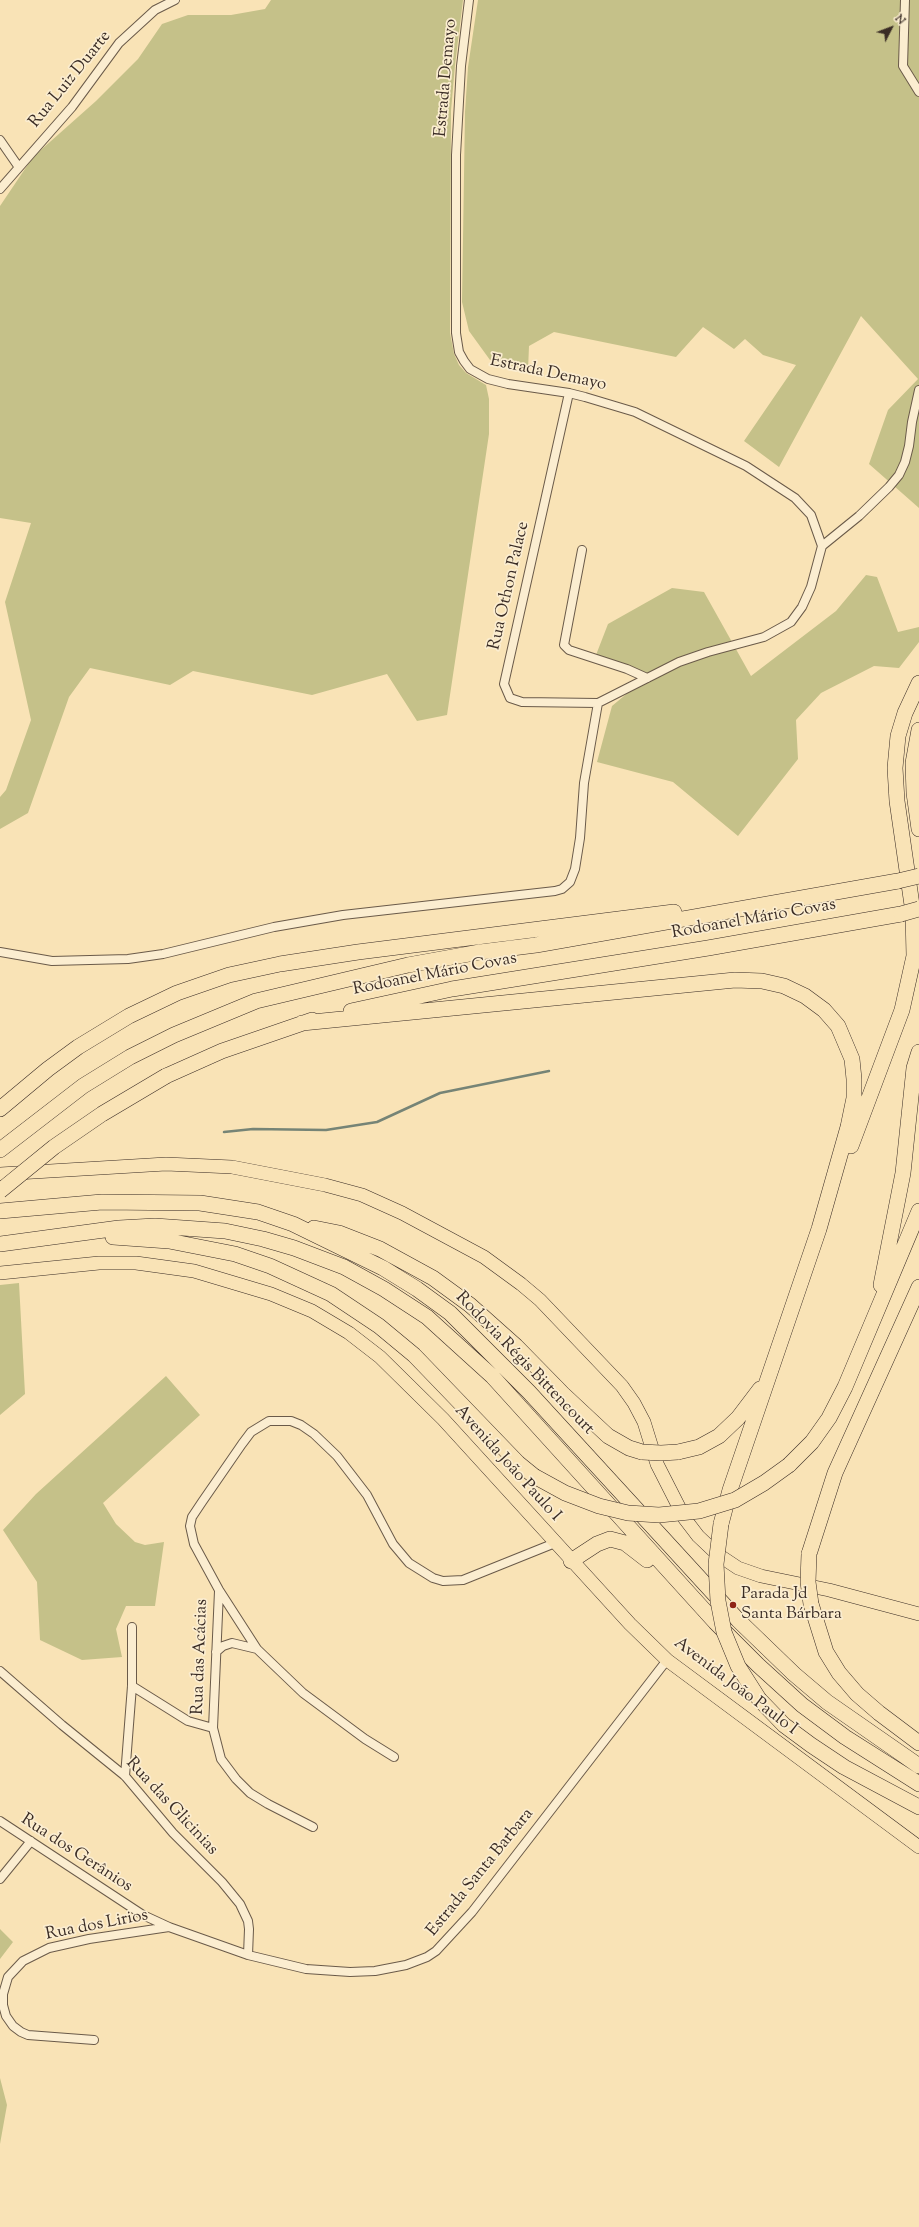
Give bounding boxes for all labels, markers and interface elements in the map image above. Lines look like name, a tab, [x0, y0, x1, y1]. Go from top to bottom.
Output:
north arrow	[871, 8, 911, 48]
text: N	[891, 11, 909, 29]
street label: Estrada Demayo	[432, 18, 462, 138]
street label: Rua Luiz Duarte	[26, 27, 116, 133]
street label: Estrada Demayo	[488, 352, 608, 396]
street label: Rua Othon Palace	[485, 520, 535, 652]
street label: Rodoanel Mário Covas	[670, 896, 838, 944]
street label: Rodoanel Mário Covas	[351, 949, 519, 1001]
street label: Rodovia Régis Bittencourt	[450, 1288, 598, 1440]
street label: Avenida João Paulo I	[449, 1402, 565, 1526]
place label: Parada Jd Santa Bárbara	[741, 1585, 842, 1625]
street label: Rua das Acácias	[189, 1599, 213, 1715]
marker: Parada Jd Santa Bárbara	[728, 1600, 738, 1610]
street label: Avenida João Paulo I	[669, 1634, 801, 1740]
street label: Rua das Glicinias	[121, 1754, 221, 1860]
street label: Estrada Santa Barbara	[423, 1805, 539, 1941]
street label: Rua dos Gerânios	[16, 1810, 136, 1898]
street label: Rua dos Lirios	[44, 1906, 150, 1946]

